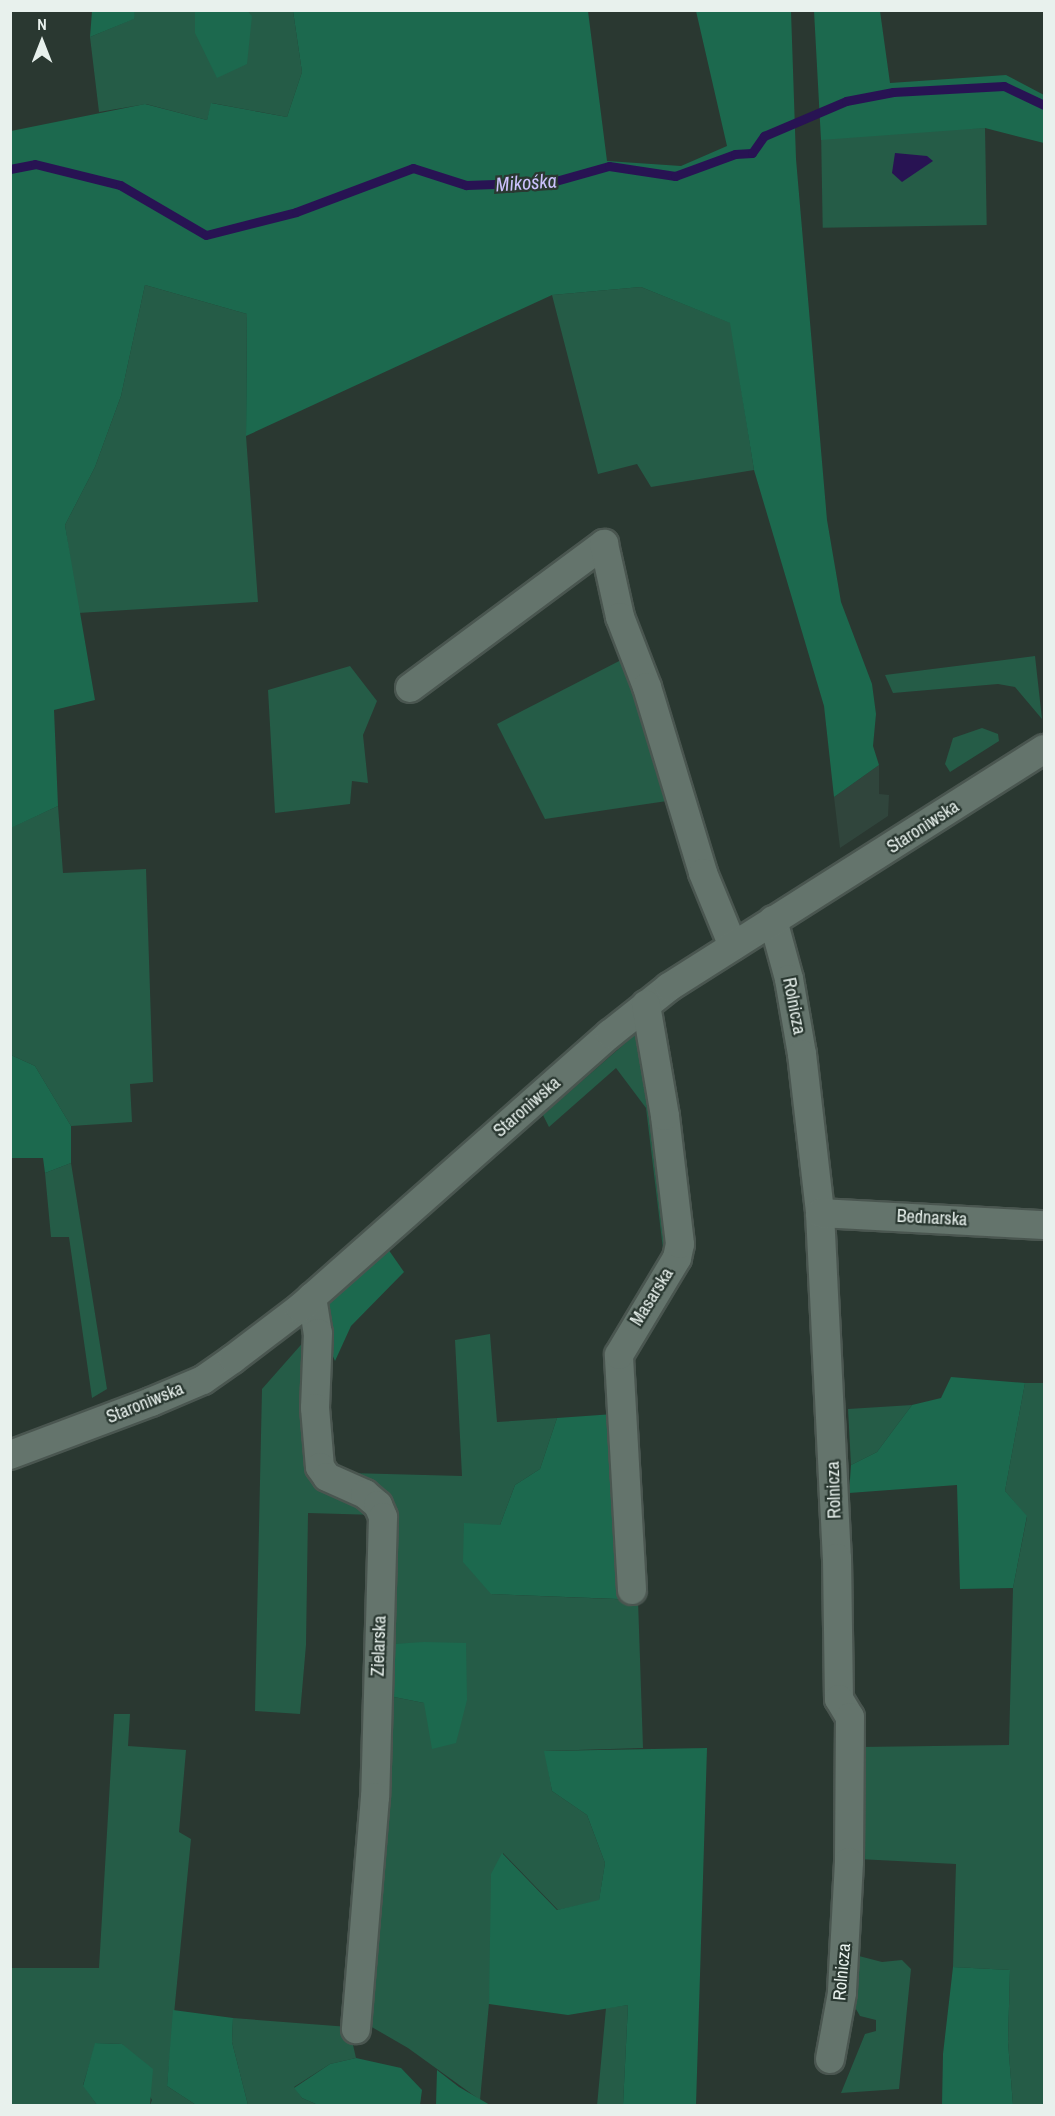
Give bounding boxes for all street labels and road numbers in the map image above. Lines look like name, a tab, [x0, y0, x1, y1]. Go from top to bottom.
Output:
street label: Staroniwska	[883, 796, 963, 858]
street label: Rolnicza	[778, 976, 810, 1036]
street label: Staroniwska	[489, 1072, 565, 1142]
street label: Bednarska	[896, 1205, 968, 1231]
street label: Masarska	[626, 1264, 678, 1330]
street label: Staroniwska	[103, 1378, 187, 1428]
street label: Rolnicza	[822, 1461, 846, 1519]
street label: Zielarska	[367, 1615, 391, 1677]
street label: Rolnicza	[829, 1942, 855, 2002]

